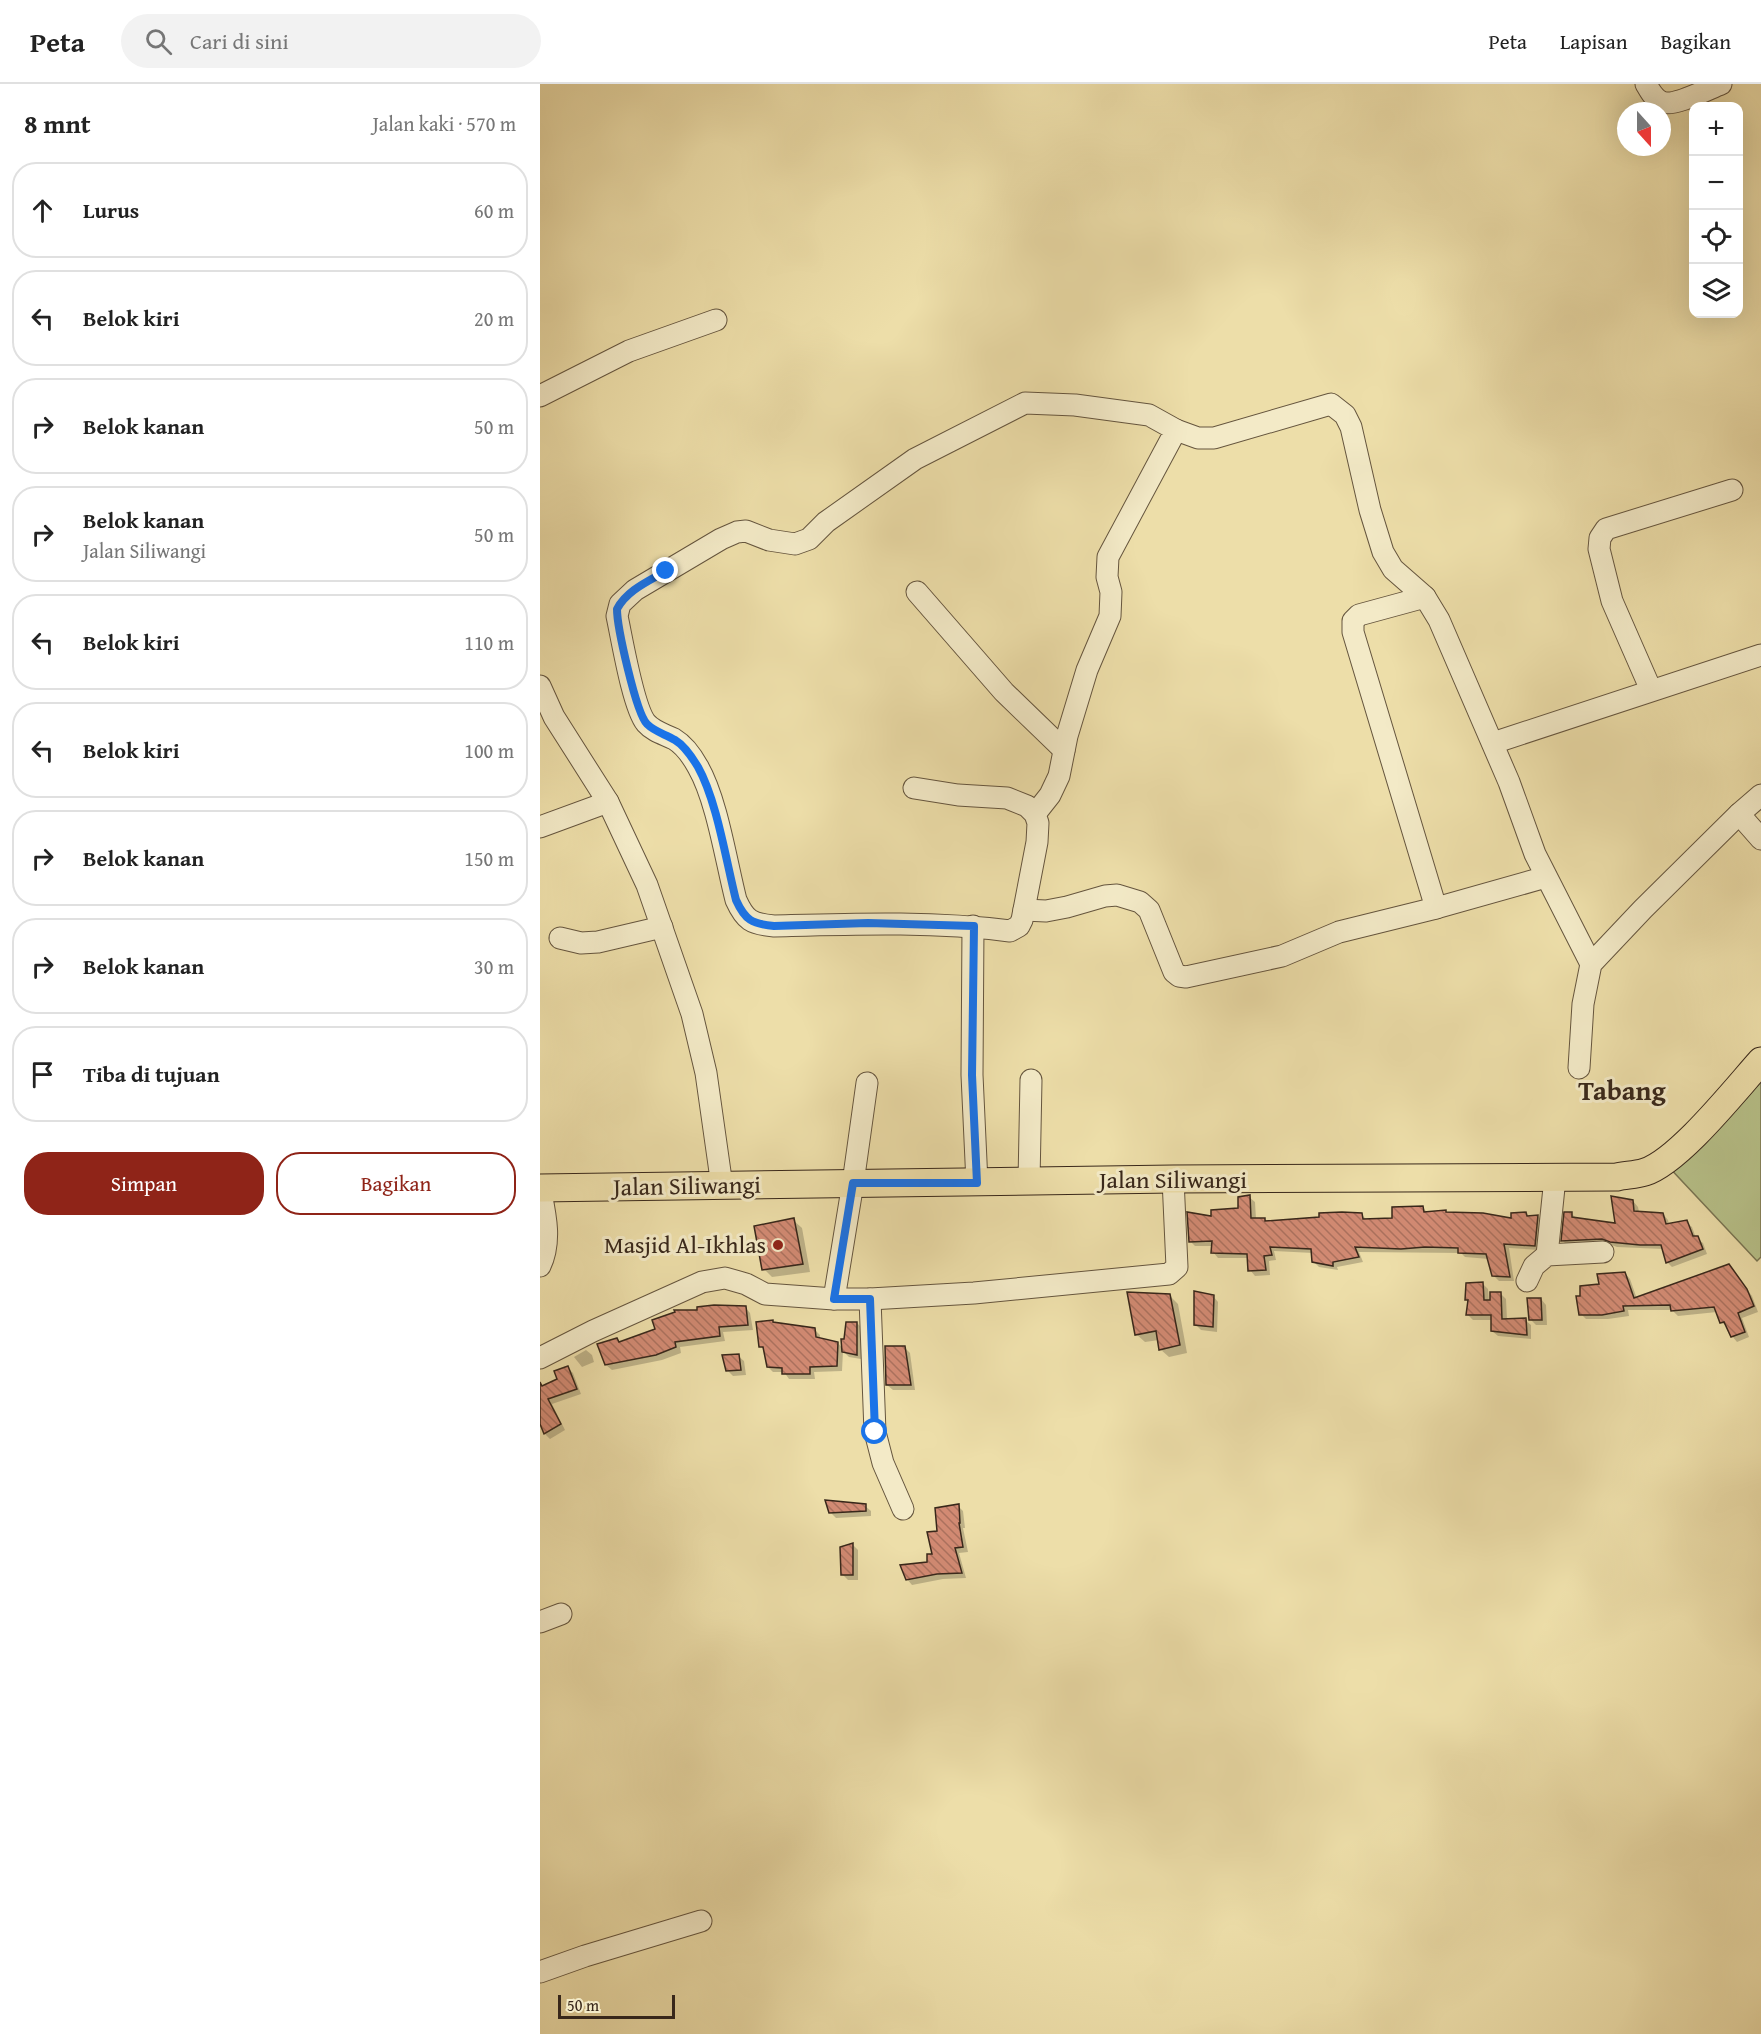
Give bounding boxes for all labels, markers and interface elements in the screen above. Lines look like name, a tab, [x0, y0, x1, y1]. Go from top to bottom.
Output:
search box	[121, 14, 541, 68]
text: Peta	[30, 21, 85, 62]
icon: search	[142, 25, 175, 58]
text: Cari di sini	[190, 25, 289, 57]
text: Peta	[1489, 26, 1527, 57]
text: Lapisan	[1560, 26, 1627, 57]
text: Bagikan	[1660, 26, 1731, 57]
north arrow	[1617, 102, 1671, 156]
map controls	[1689, 102, 1743, 318]
button: +	[1689, 102, 1743, 156]
text: 8 mnt	[24, 104, 91, 143]
text: Jalan kaki · 570 m	[372, 109, 516, 138]
button: −	[1689, 156, 1743, 210]
icon: ahead	[26, 194, 59, 227]
text: Lurus	[83, 194, 139, 226]
text: 60 m	[474, 196, 514, 225]
button: locate	[1689, 210, 1743, 264]
button: layers	[1689, 264, 1743, 318]
icon: left	[26, 302, 59, 335]
text: Belok kiri	[83, 302, 180, 334]
text: 20 m	[474, 304, 514, 333]
icon: right	[26, 410, 59, 443]
text: Belok kanan	[83, 410, 204, 442]
text: 50 m	[474, 412, 514, 441]
text: Belok kanan	[83, 504, 204, 536]
icon: right	[26, 518, 59, 551]
text: 50 m	[474, 520, 514, 549]
text: Jalan Siliwangi	[83, 536, 206, 565]
route end	[652, 557, 678, 583]
icon: left	[26, 626, 59, 659]
text: Belok kiri	[83, 626, 180, 658]
text: 110 m	[464, 628, 514, 657]
icon: left	[26, 734, 59, 767]
text: Belok kiri	[83, 734, 180, 766]
text: 100 m	[464, 736, 514, 765]
icon: right	[26, 842, 59, 875]
text: Belok kanan	[83, 842, 204, 874]
text: 150 m	[464, 844, 514, 873]
icon: right	[26, 950, 59, 983]
text: Belok kanan	[83, 950, 204, 982]
text: 30 m	[474, 952, 514, 981]
icon: arrive	[26, 1058, 59, 1091]
text: Tiba di tujuan	[83, 1058, 220, 1090]
district label: Tabang	[1578, 1070, 1667, 1110]
button: Simpan	[24, 1152, 264, 1215]
button: Bagikan	[276, 1152, 516, 1215]
street label: Jalan Siliwangi	[1096, 1162, 1247, 1197]
street label: Jalan Siliwangi	[610, 1167, 761, 1204]
place label: Masjid Al-Ikhlas	[604, 1227, 766, 1262]
marker: Masjid Al-Ikhlas	[771, 1238, 785, 1252]
route start	[861, 1418, 887, 1444]
scale bar	[558, 1992, 675, 2020]
text: 50 m	[567, 1993, 599, 2017]

